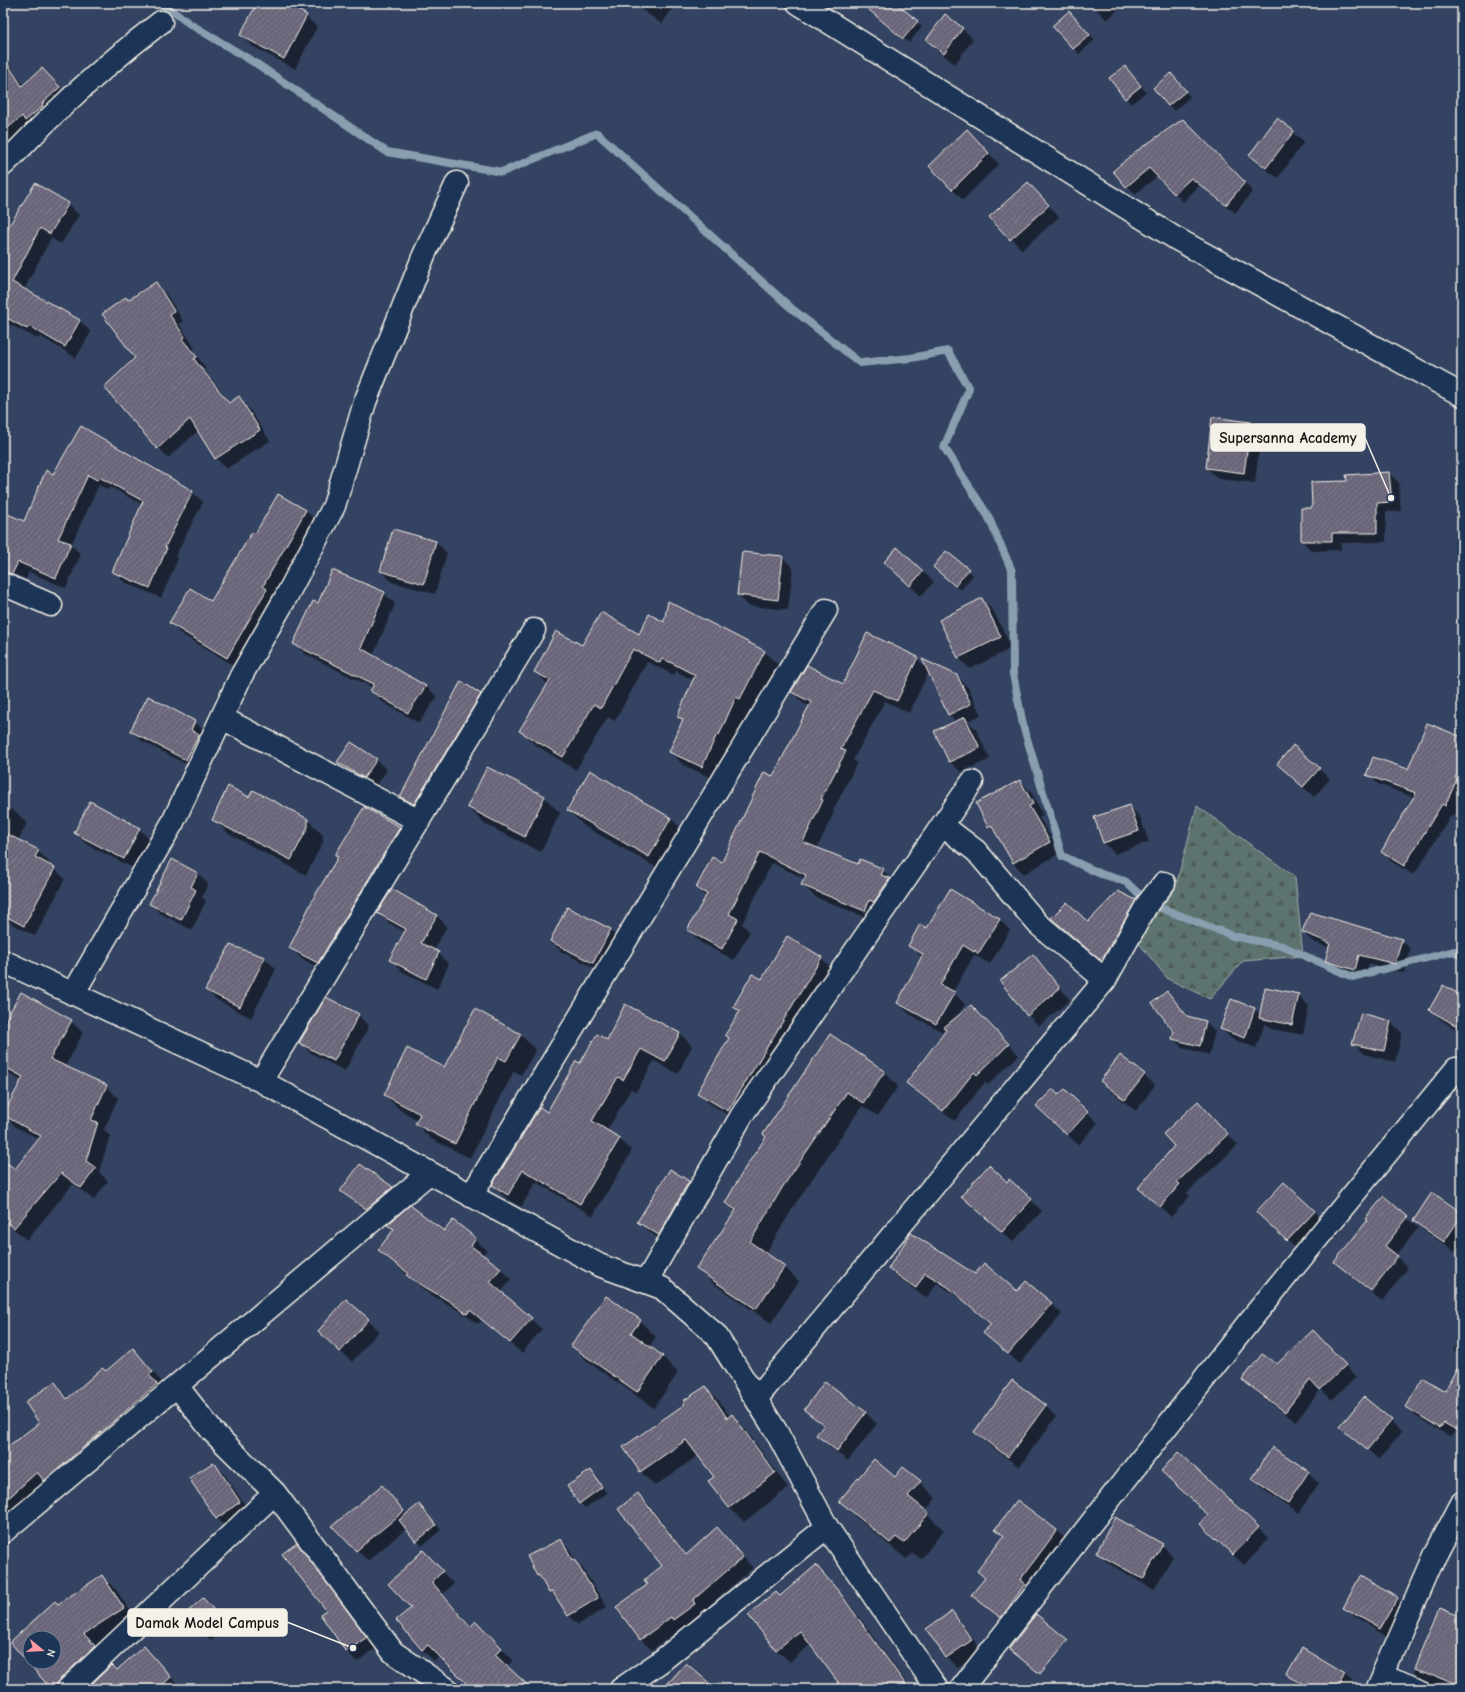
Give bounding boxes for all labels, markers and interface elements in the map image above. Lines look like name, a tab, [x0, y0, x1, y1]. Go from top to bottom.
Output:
callout: Supersanna Academy	[1211, 424, 1365, 451]
text: Supersanna Academy	[1219, 429, 1357, 447]
callout: Damak Model Campus	[128, 1609, 287, 1636]
text: Damak Model Campus	[135, 1614, 279, 1632]
north arrow	[22, 1630, 62, 1670]
text: N	[44, 1648, 58, 1658]

